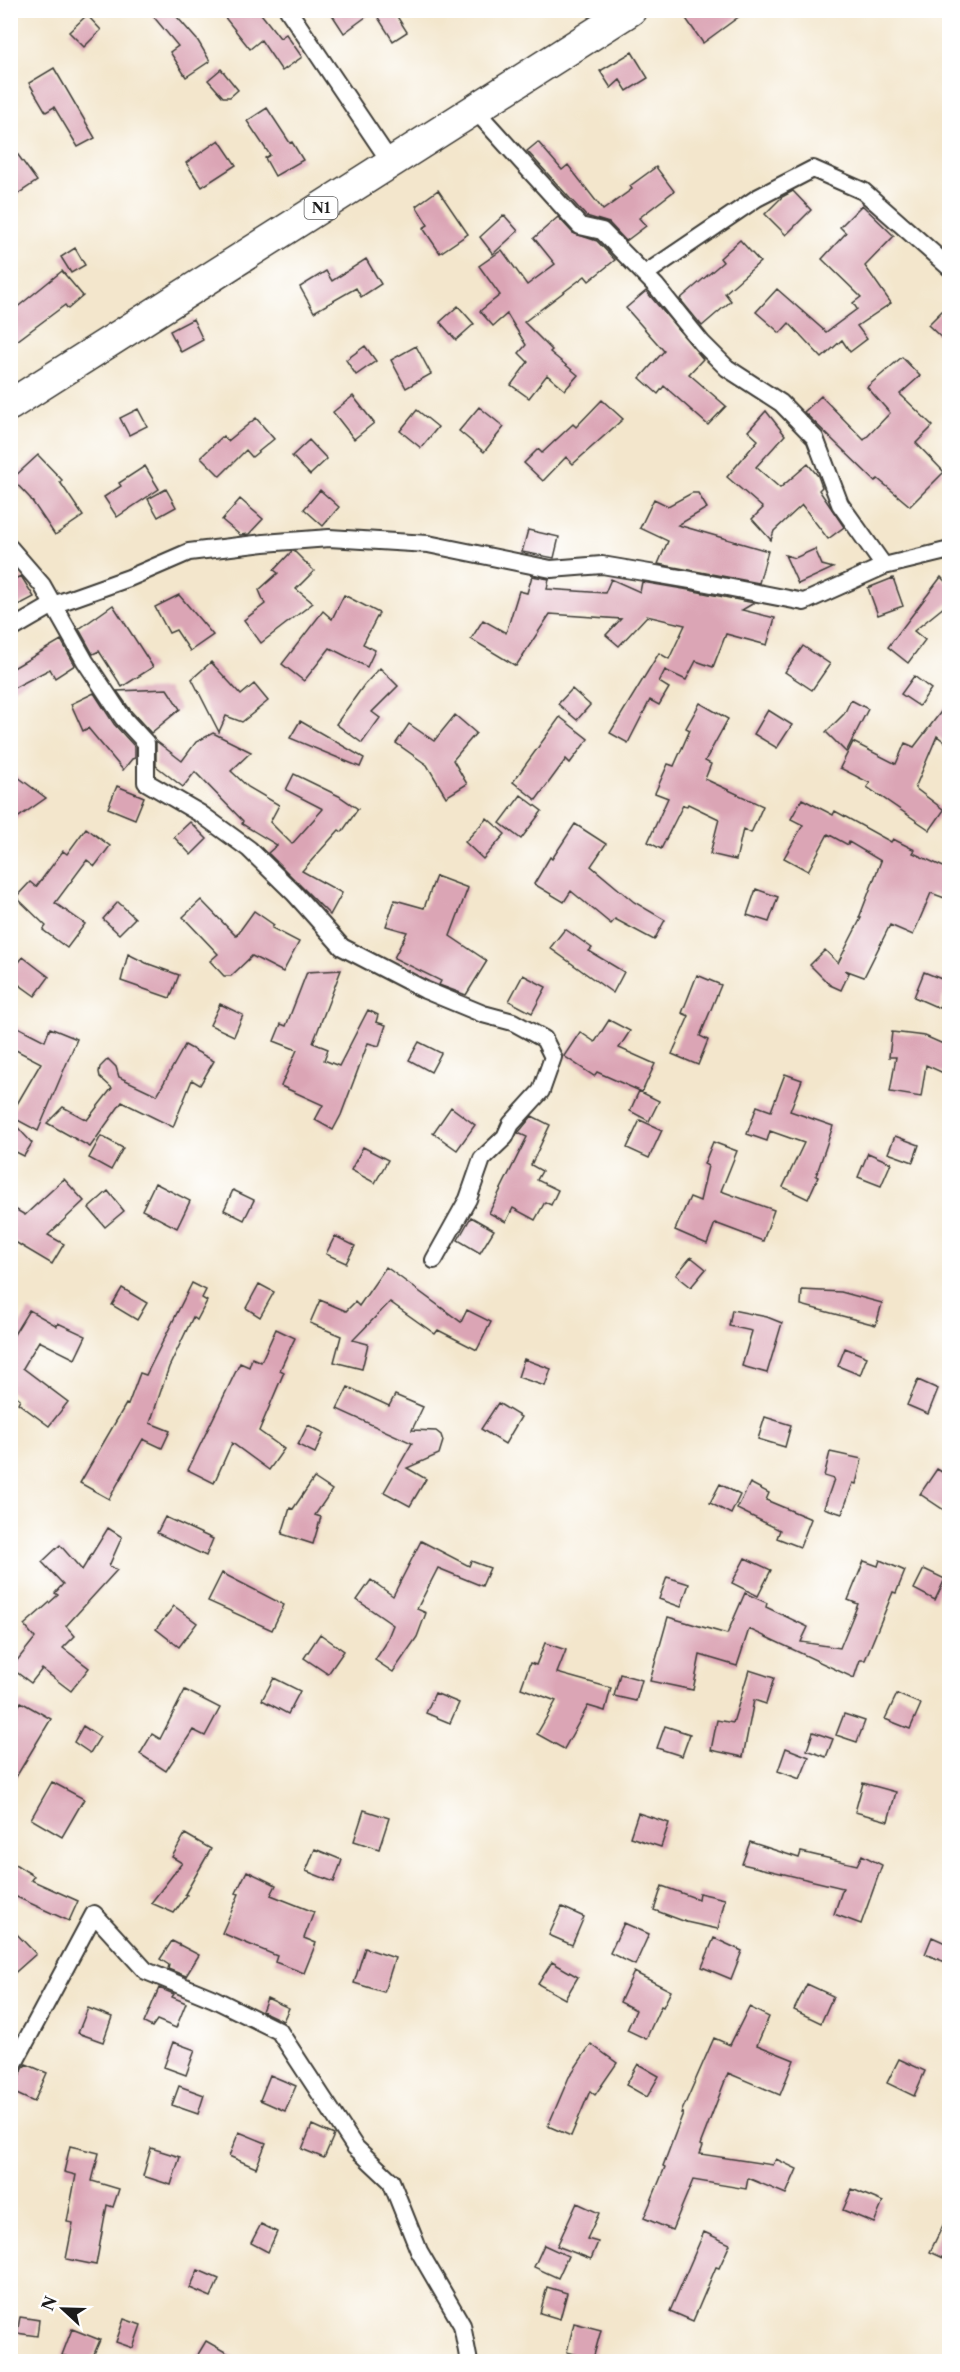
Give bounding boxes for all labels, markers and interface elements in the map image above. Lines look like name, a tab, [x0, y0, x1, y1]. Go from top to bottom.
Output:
road number: N1	[304, 197, 338, 219]
north arrow	[33, 2279, 93, 2339]
text: N	[37, 2293, 61, 2314]

